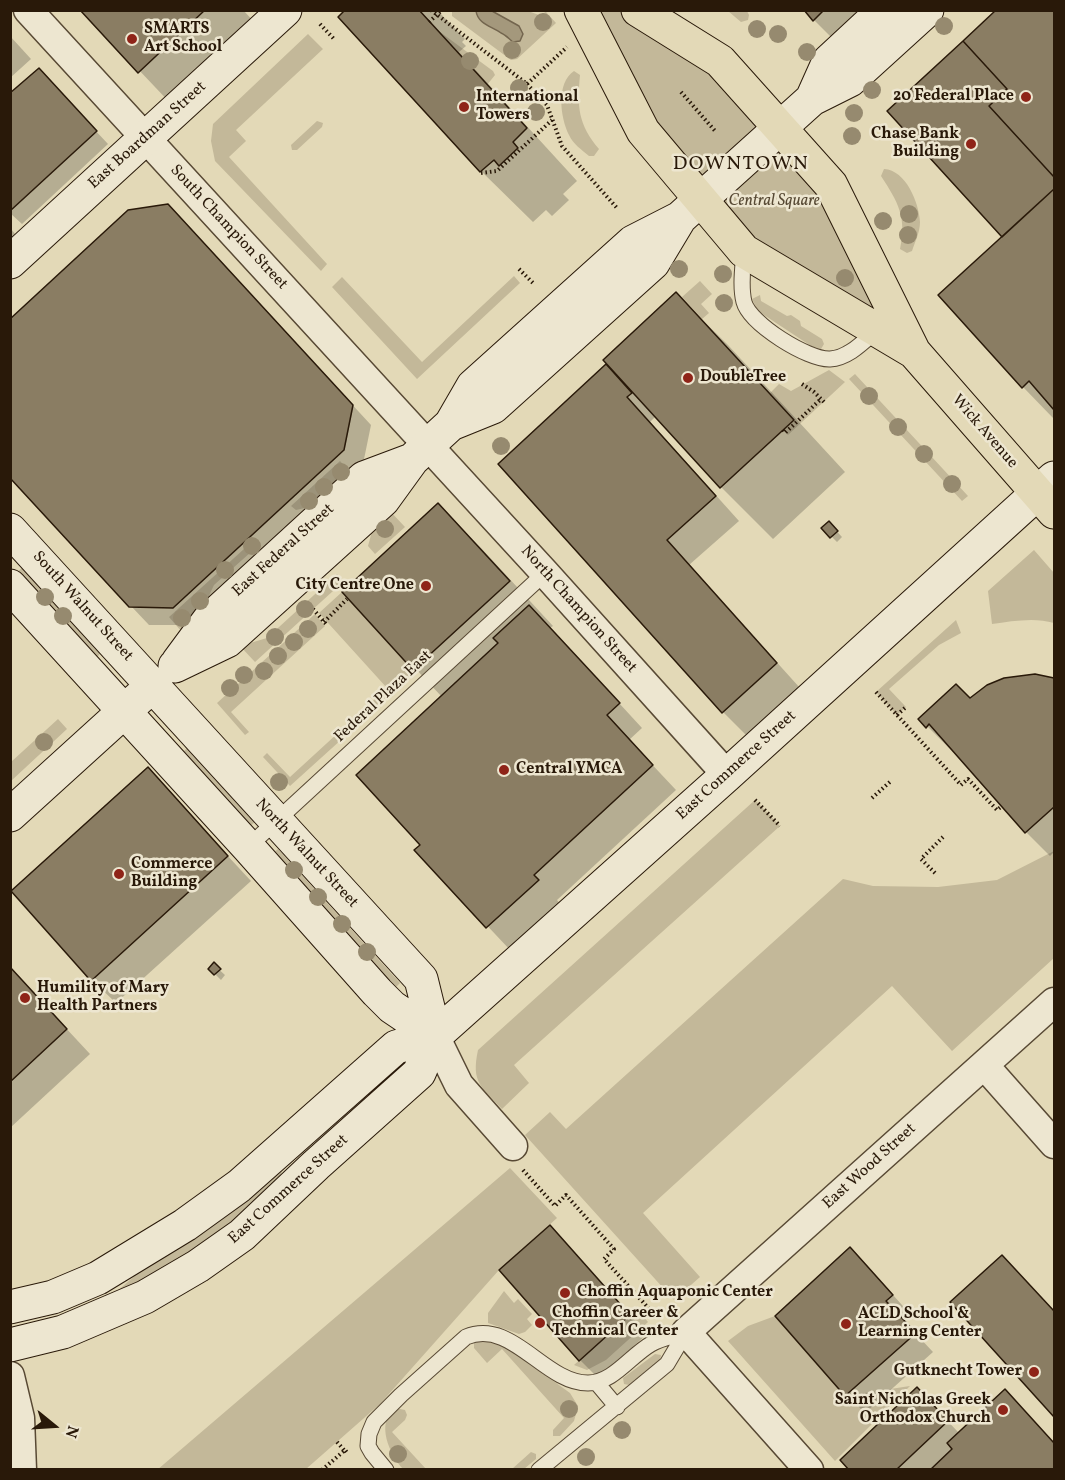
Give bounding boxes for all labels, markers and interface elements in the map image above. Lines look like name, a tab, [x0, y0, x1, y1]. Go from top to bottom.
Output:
place label: SMARTS Art School	[144, 20, 222, 58]
marker: SMARTS Art School	[125, 32, 139, 46]
street label: East Boardman Street	[85, 78, 211, 194]
place label: 20 Federal Place	[893, 87, 1014, 107]
place label: International Towers	[476, 88, 579, 126]
marker: 20 Federal Place	[1019, 90, 1033, 104]
marker: International Towers	[457, 100, 471, 114]
place label: Chase Bank Building	[871, 125, 959, 163]
marker: Chase Bank Building	[964, 137, 978, 151]
district label: DOWNTOWN	[673, 153, 809, 177]
street label: South Champion Street	[165, 161, 291, 295]
park label: Central Square	[728, 192, 820, 212]
place label: DoubleTree	[700, 368, 786, 388]
marker: DoubleTree	[681, 371, 695, 385]
street label: Wick Avenue	[947, 391, 1021, 473]
street label: East Federal Street	[229, 500, 339, 602]
street label: North Champion Street	[516, 542, 640, 678]
street label: South Walnut Street	[27, 548, 137, 666]
place label: City Centre One	[296, 576, 414, 596]
marker: City Centre One	[419, 579, 433, 593]
street label: Federal Plaza East	[331, 647, 437, 747]
street label: East Commerce Street	[673, 707, 801, 825]
place label: Central YMCA	[516, 760, 622, 780]
marker: Central YMCA	[497, 763, 511, 777]
street label: North Walnut Street	[250, 795, 362, 913]
place label: Commerce Building	[131, 855, 212, 893]
marker: Commerce Building	[112, 867, 126, 881]
place label: Humility of Mary Health Partners	[37, 979, 169, 1017]
marker: Humility of Mary Health Partners	[18, 991, 32, 1005]
street label: East Wood Street	[819, 1120, 921, 1214]
street label: East Commerce Street	[225, 1131, 353, 1249]
place label: Choffin Aquaponic Center	[577, 1283, 773, 1303]
marker: Choffin Aquaponic Center	[558, 1286, 572, 1300]
place label: Choffin Career & Technical Center	[552, 1304, 679, 1342]
place label: ACLD School & Learning Center	[858, 1305, 981, 1343]
marker: Choffin Career & Technical Center	[533, 1316, 547, 1330]
marker: ACLD School & Learning Center	[839, 1317, 853, 1331]
place label: Gutknecht Tower	[894, 1362, 1022, 1382]
marker: Gutknecht Tower	[1027, 1365, 1041, 1379]
place label: Saint Nicholas Greek Orthodox Church	[835, 1391, 991, 1429]
north arrow	[24, 1396, 84, 1456]
marker: Saint Nicholas Greek Orthodox Church	[996, 1403, 1010, 1417]
text: N	[59, 1423, 83, 1440]

